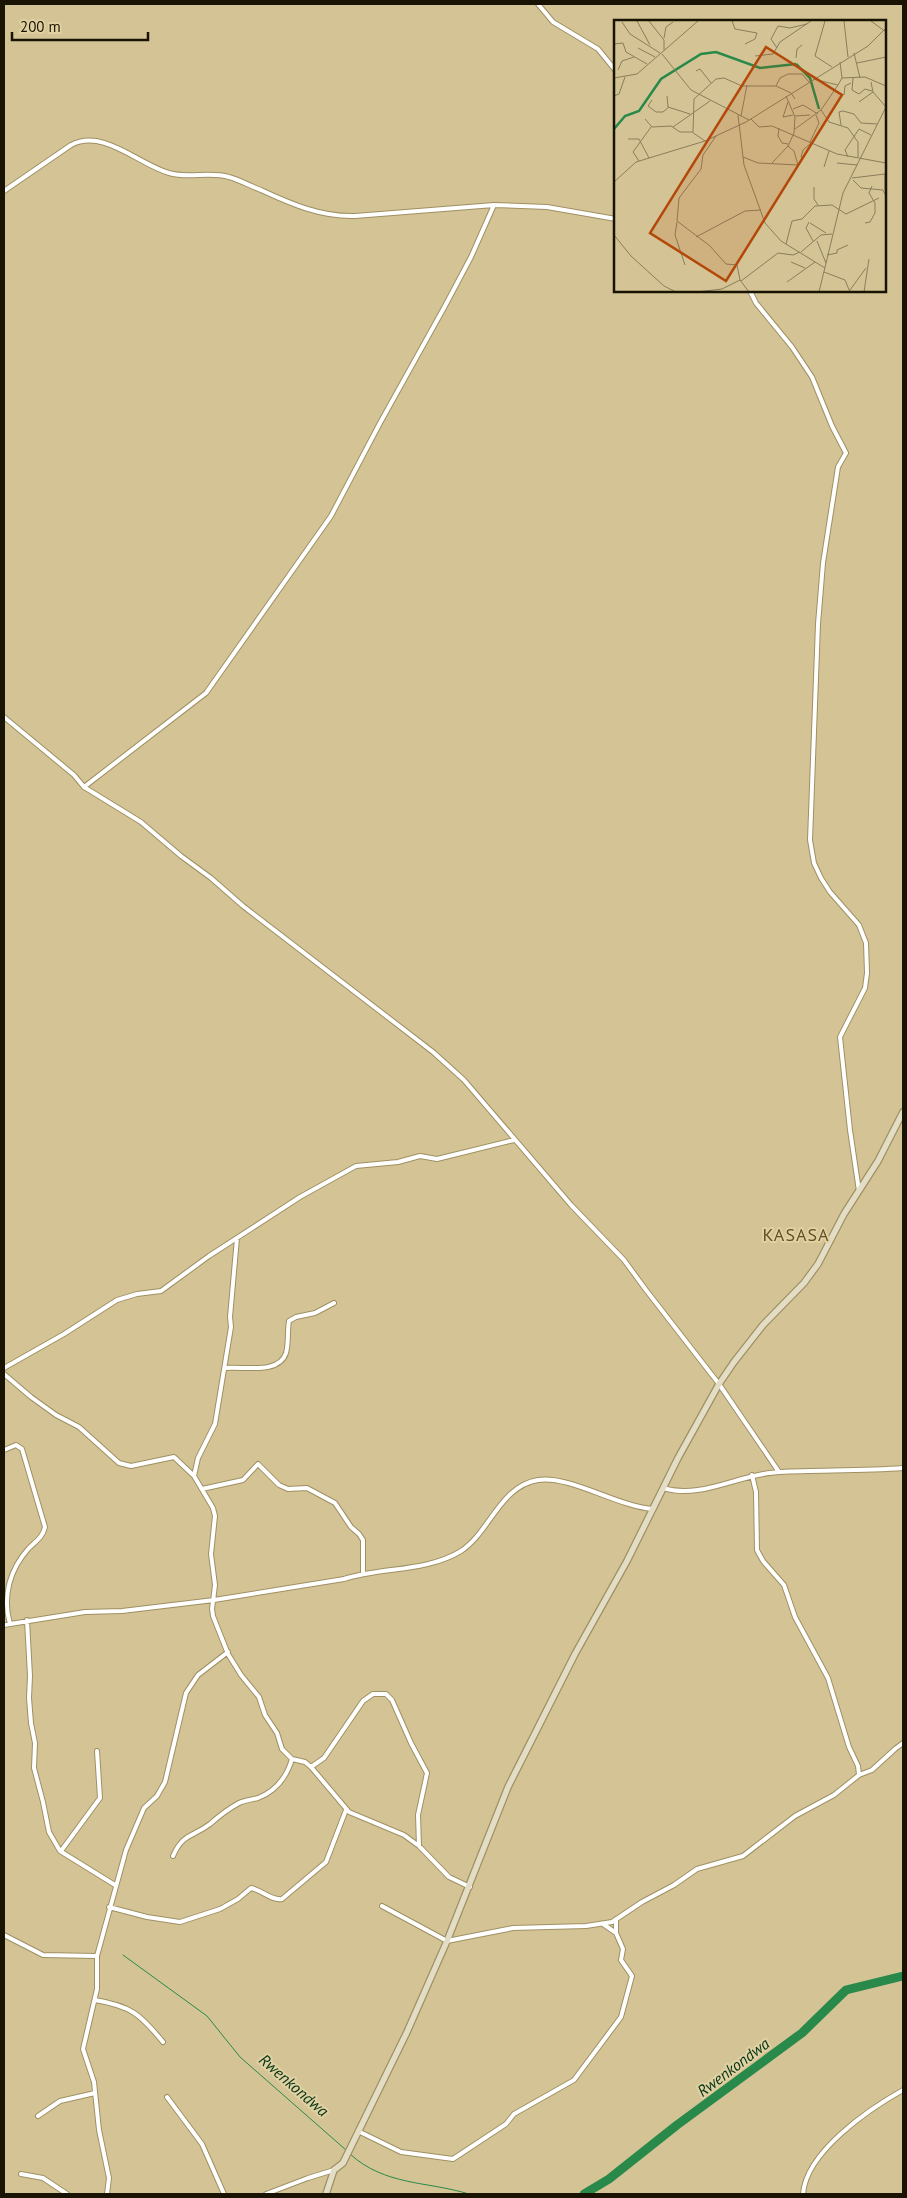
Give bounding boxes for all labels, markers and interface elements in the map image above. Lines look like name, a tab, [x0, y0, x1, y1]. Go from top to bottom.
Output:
scale bar	[12, 10, 149, 42]
text: 200 m	[20, 17, 61, 36]
inset map	[614, 20, 887, 292]
district label: KASASA	[762, 1223, 830, 1246]
water label: Rwenkondwa	[693, 2033, 773, 2101]
water label: Rwenkondwa	[255, 2049, 333, 2121]

